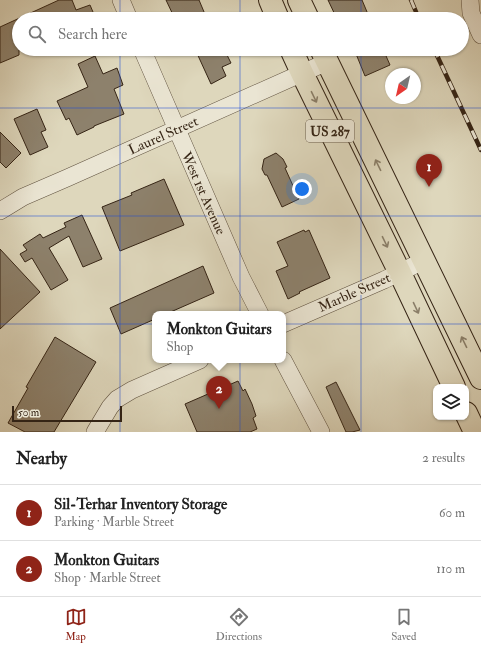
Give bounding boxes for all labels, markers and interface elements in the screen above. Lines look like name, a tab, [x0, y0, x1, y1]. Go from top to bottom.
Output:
search box	[12, 12, 469, 56]
icon: search	[26, 23, 48, 45]
text: Search here	[58, 25, 127, 44]
north arrow	[385, 68, 421, 104]
one-way arrow	[310, 91, 318, 103]
street label: Laurel Street	[126, 112, 201, 158]
road number: US 287	[306, 120, 354, 142]
street label: West 1st Avenue	[177, 148, 229, 237]
pin: 1	[416, 154, 442, 187]
one-way arrow	[373, 159, 381, 171]
your location	[292, 179, 312, 199]
one-way arrow	[381, 236, 389, 248]
street label: Marble Street	[315, 269, 393, 316]
one-way arrow	[413, 301, 420, 313]
popup	[152, 311, 286, 363]
text: Monkton Guitars	[166, 320, 272, 339]
one-way arrow	[460, 337, 467, 349]
text: Shop	[166, 339, 193, 355]
pin: 2	[206, 376, 232, 409]
map controls	[433, 384, 469, 420]
button: layers	[433, 384, 469, 420]
scale bar	[12, 404, 122, 423]
text: 50 m	[18, 406, 39, 419]
text: Nearby	[16, 448, 67, 469]
text: 2 results	[422, 450, 465, 466]
text: Sil-Terhar Inventory Storage	[54, 495, 227, 514]
text: 1	[27, 505, 31, 521]
text: 60 m	[439, 505, 465, 521]
text: Parking · Marble Street	[54, 514, 174, 530]
text: Monkton Guitars	[54, 551, 159, 570]
text: 2	[26, 561, 32, 577]
text: 110 m	[436, 561, 465, 577]
text: Shop · Marble Street	[54, 570, 161, 586]
tab: Map	[65, 606, 87, 643]
tab: Directions	[216, 606, 262, 643]
tab: Saved	[391, 606, 416, 643]

